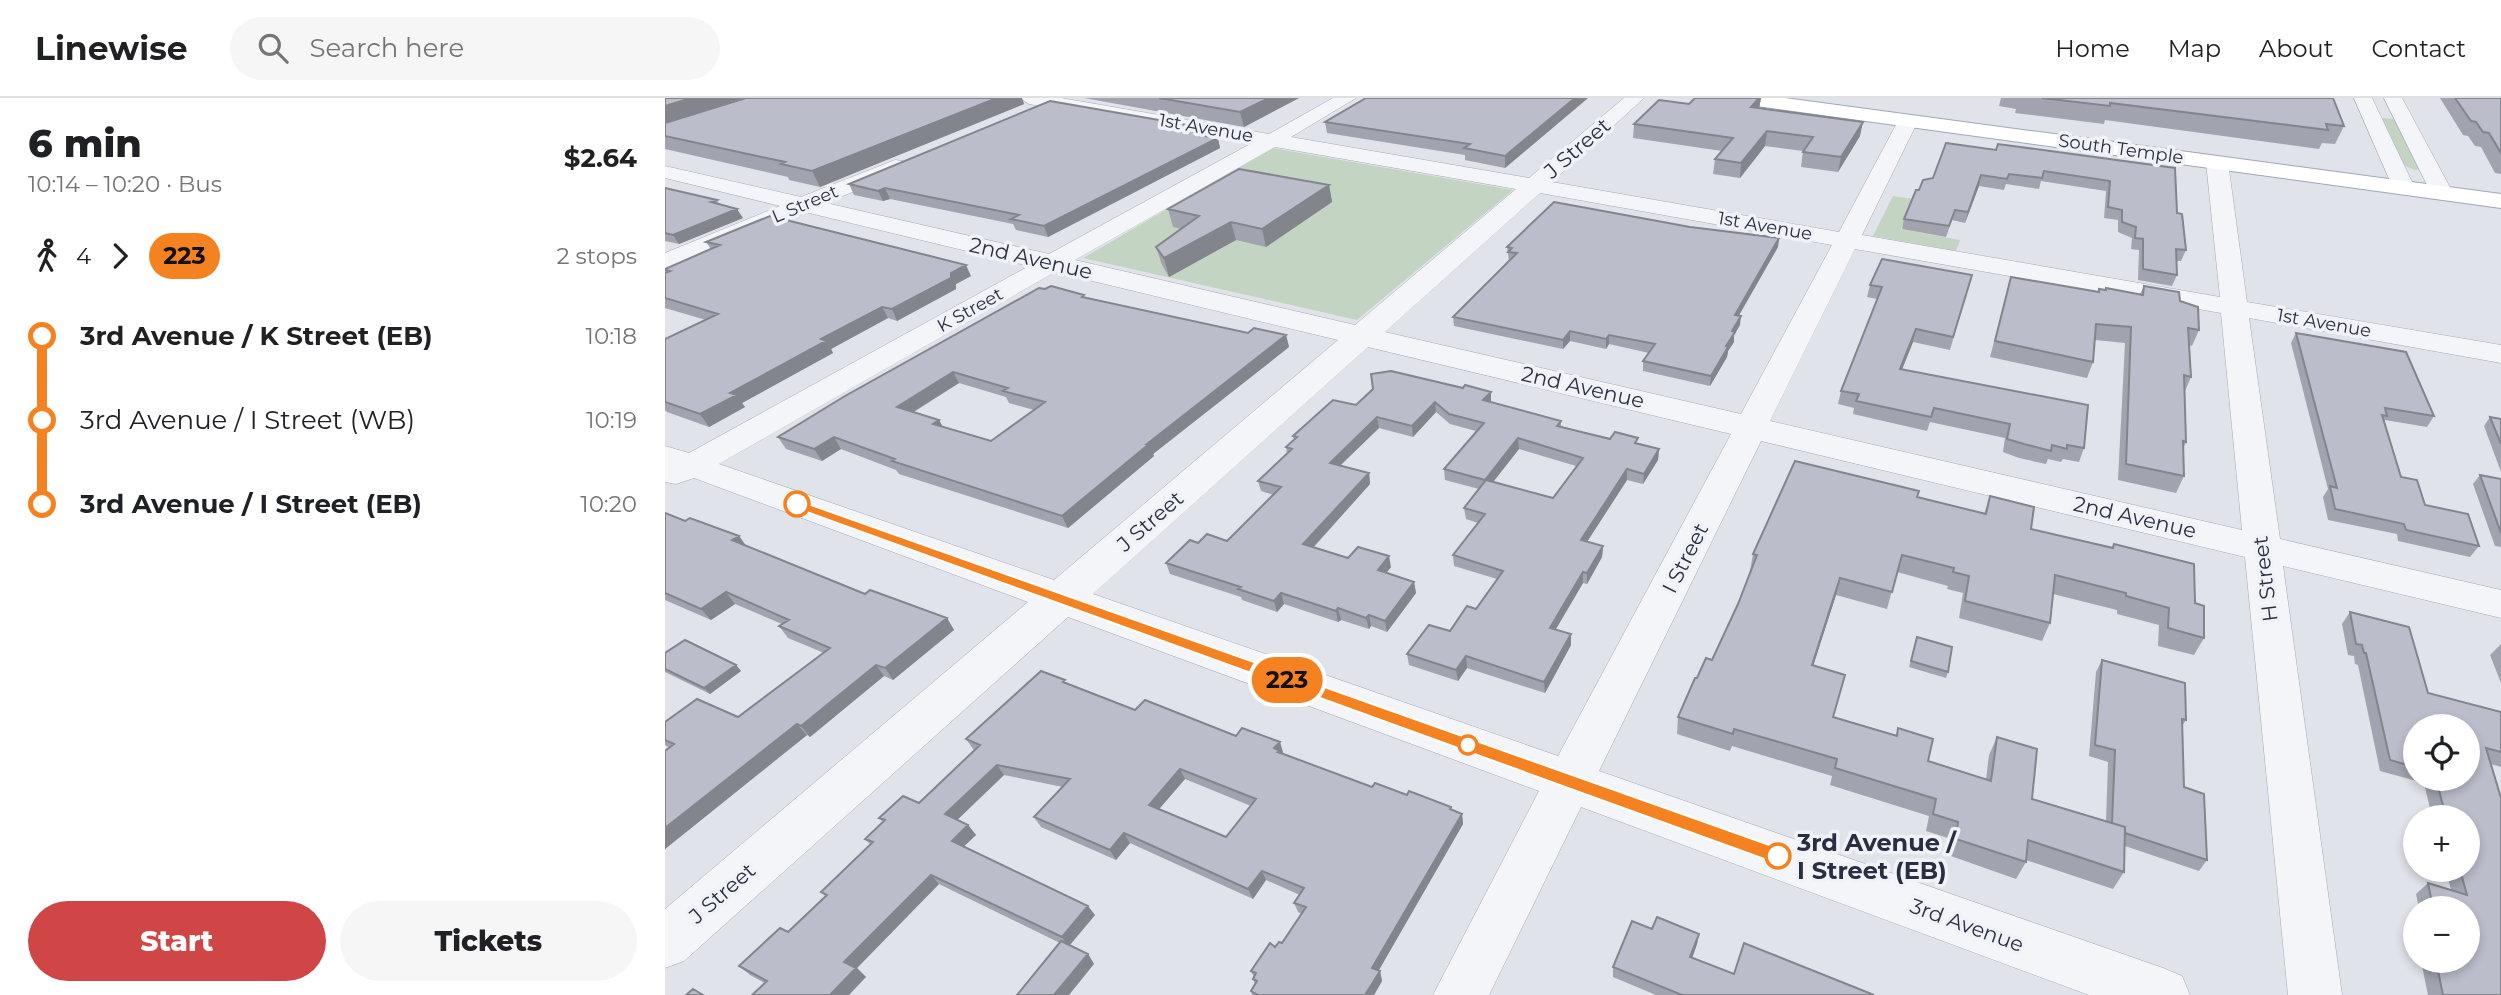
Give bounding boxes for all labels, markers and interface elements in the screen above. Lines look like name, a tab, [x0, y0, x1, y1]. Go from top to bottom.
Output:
search box	[230, 17, 720, 80]
text: Linewise	[35, 28, 188, 68]
icon: search	[254, 29, 292, 67]
text: Search here	[310, 32, 464, 64]
text: Home	[2055, 34, 2130, 63]
text: Map	[2168, 34, 2221, 63]
text: About	[2259, 34, 2333, 63]
text: Contact	[2371, 34, 2466, 63]
street label: 1st Avenue	[1157, 109, 1255, 147]
street label: J Street	[1538, 112, 1615, 184]
text: 6 min	[28, 120, 142, 167]
street label: South Temple	[2057, 129, 2185, 169]
text: $2.64	[564, 142, 637, 174]
text: 10:14 – 10:20 · Bus	[28, 170, 222, 198]
street label: L Street	[769, 180, 841, 228]
street label: 1st Avenue	[1716, 207, 1814, 245]
street label: 2nd Avenue	[967, 232, 1095, 284]
icon: walk	[28, 237, 66, 275]
icon: forward	[101, 237, 139, 275]
text: 223	[163, 241, 206, 270]
text: 4	[76, 242, 91, 270]
text: 2 stops	[557, 242, 637, 270]
street label: K Street	[933, 283, 1007, 337]
street label: 1st Avenue	[2275, 304, 2373, 342]
text: 3rd Avenue / K Street (EB)	[80, 320, 433, 352]
text: 10:18	[586, 322, 637, 350]
street label: 2nd Avenue	[1519, 361, 1647, 413]
text: 3rd Avenue / I Street (WB)	[80, 404, 415, 436]
text: 10:19	[586, 406, 637, 434]
street label: J Street	[1111, 485, 1188, 557]
text: 3rd Avenue / I Street (EB)	[80, 488, 422, 520]
text: 10:20	[580, 490, 637, 518]
unlabelled marker	[784, 491, 810, 517]
street label: 2nd Avenue	[2071, 491, 2199, 543]
street label: I Street	[1657, 519, 1713, 597]
street label: H Street	[2247, 535, 2283, 623]
line badge: 223	[1247, 657, 1327, 703]
text: 223	[1266, 665, 1308, 694]
map controls	[2403, 714, 2480, 973]
button: locate	[2403, 714, 2480, 791]
unlabelled marker	[1458, 735, 1478, 755]
button: +	[2403, 805, 2480, 882]
place label: 3rd Avenue / I Street (EB)	[1796, 828, 1958, 885]
marker: 3rd Avenue / I Street (EB)	[1765, 843, 1791, 869]
street label: J Street	[683, 857, 760, 929]
street label: 3rd Avenue	[1907, 893, 2027, 957]
button: −	[2403, 896, 2480, 973]
button: Start	[28, 901, 326, 981]
button: Tickets	[340, 901, 637, 981]

